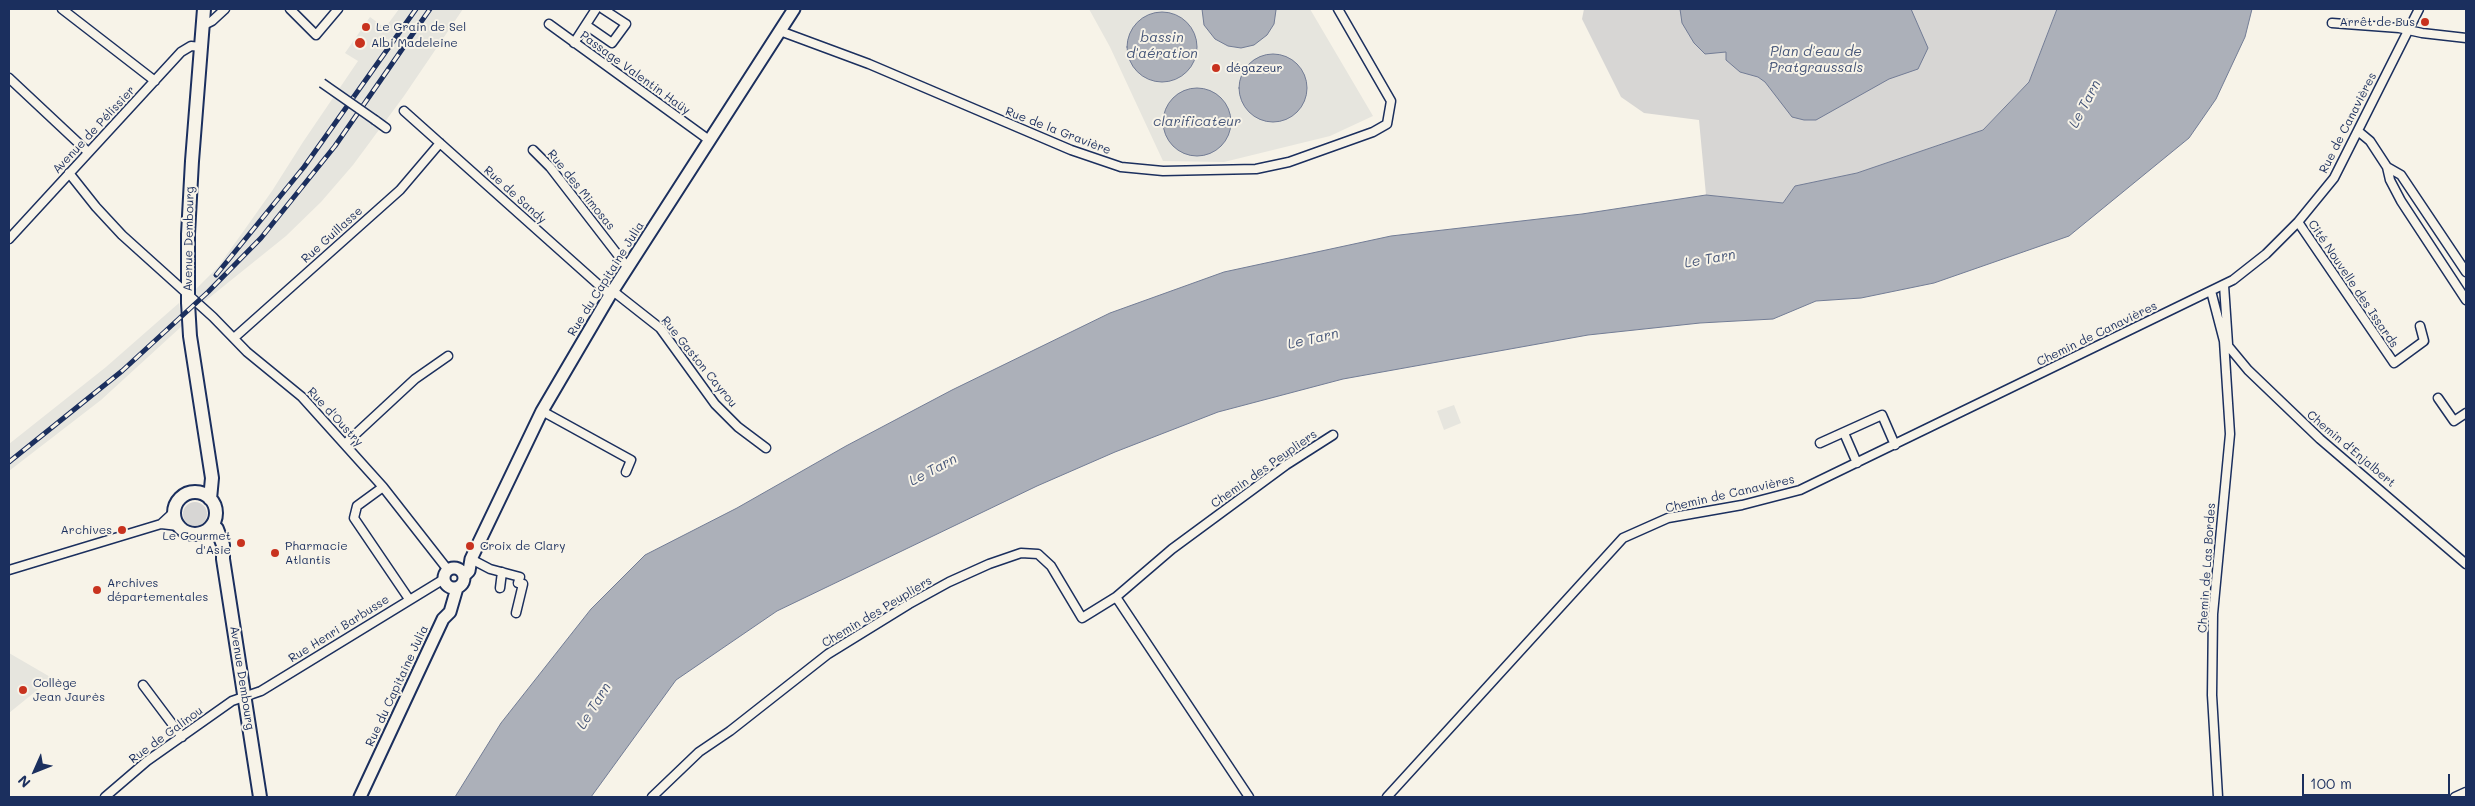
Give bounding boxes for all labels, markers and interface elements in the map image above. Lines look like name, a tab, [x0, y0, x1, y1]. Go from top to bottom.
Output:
place label: Arrêt de Bus	[2339, 15, 2415, 29]
marker: Arrêt de Bus	[2419, 16, 2431, 28]
place label: Le Grain de Sel	[376, 20, 466, 34]
marker: Le Grain de Sel	[360, 21, 372, 33]
street label: Passage Valentin Haüy	[577, 28, 693, 118]
water label: bassin d'aération	[1126, 30, 1198, 62]
marker: Albi Madeleine	[353, 36, 367, 50]
place label: Albi Madeleine	[371, 36, 458, 50]
water label: Plan d'eau de Pratgraussals	[1769, 44, 1863, 76]
place label: dégazeur	[1226, 61, 1282, 75]
marker: dégazeur	[1210, 62, 1222, 74]
street label: Rue de Canavières	[2316, 70, 2380, 176]
water label: Le Tarn	[2065, 77, 2105, 131]
street label: Avenue de Pélissier	[50, 83, 138, 177]
street label: Rue de la Gravière	[1003, 104, 1113, 158]
water label: clarificateur	[1153, 114, 1241, 130]
street label: Rue des Mimosas	[544, 147, 618, 233]
street label: Rue de Sandy	[481, 163, 549, 227]
street label: Avenue Dembourg	[181, 186, 197, 292]
street label: Rue Guillasse	[298, 204, 366, 266]
street label: Cité Nouvelle des Issards	[2305, 217, 2401, 351]
street label: Rue du Capitaine Julia	[565, 219, 647, 339]
water label: Le Tarn	[1683, 246, 1737, 272]
street label: Chemin de Canavières	[2034, 299, 2160, 369]
street label: Rue Gaston Cayrou	[658, 314, 740, 410]
water label: Le Tarn	[1286, 325, 1340, 353]
street label: Rue d'Oustry	[304, 385, 366, 449]
street label: Chemin d'Enjalbert	[2304, 408, 2398, 490]
street label: Chemin des Peupliers	[1208, 427, 1320, 511]
water label: Le Tarn	[906, 450, 960, 490]
street label: Chemin de Canavières	[1664, 472, 1796, 516]
street label: Chemin de Las Bordes	[2195, 503, 2219, 633]
place label: Archives	[61, 523, 112, 537]
marker: Archives	[116, 524, 128, 536]
place label: Le Gourmet d'Asie	[163, 529, 231, 557]
marker: Le Gourmet d'Asie	[235, 537, 247, 549]
place label: Pharmacie Atlantis	[285, 539, 348, 567]
place label: Croix de Clary	[480, 539, 566, 553]
marker: Croix de Clary	[464, 540, 476, 552]
marker: Pharmacie Atlantis	[269, 547, 281, 559]
street label: Chemin des Peupliers	[819, 573, 935, 651]
place label: Archives départementales	[107, 576, 208, 604]
marker: Archives départementales	[91, 584, 103, 596]
street label: Rue Henri Barbusse	[286, 592, 392, 666]
street label: Rue du Capitaine Julia	[363, 623, 431, 749]
street label: Avenue Dembourg	[227, 625, 257, 731]
place label: Collège Jean Jaurès	[33, 676, 105, 704]
water label: Le Tarn	[573, 680, 615, 732]
marker: Collège Jean Jaurès	[17, 684, 29, 696]
street label: Rue de Galinou	[126, 703, 206, 767]
north arrow	[10, 746, 60, 796]
scale bar	[2305, 764, 2452, 796]
text: N	[13, 771, 34, 792]
text: 100 m	[2310, 773, 2352, 793]

